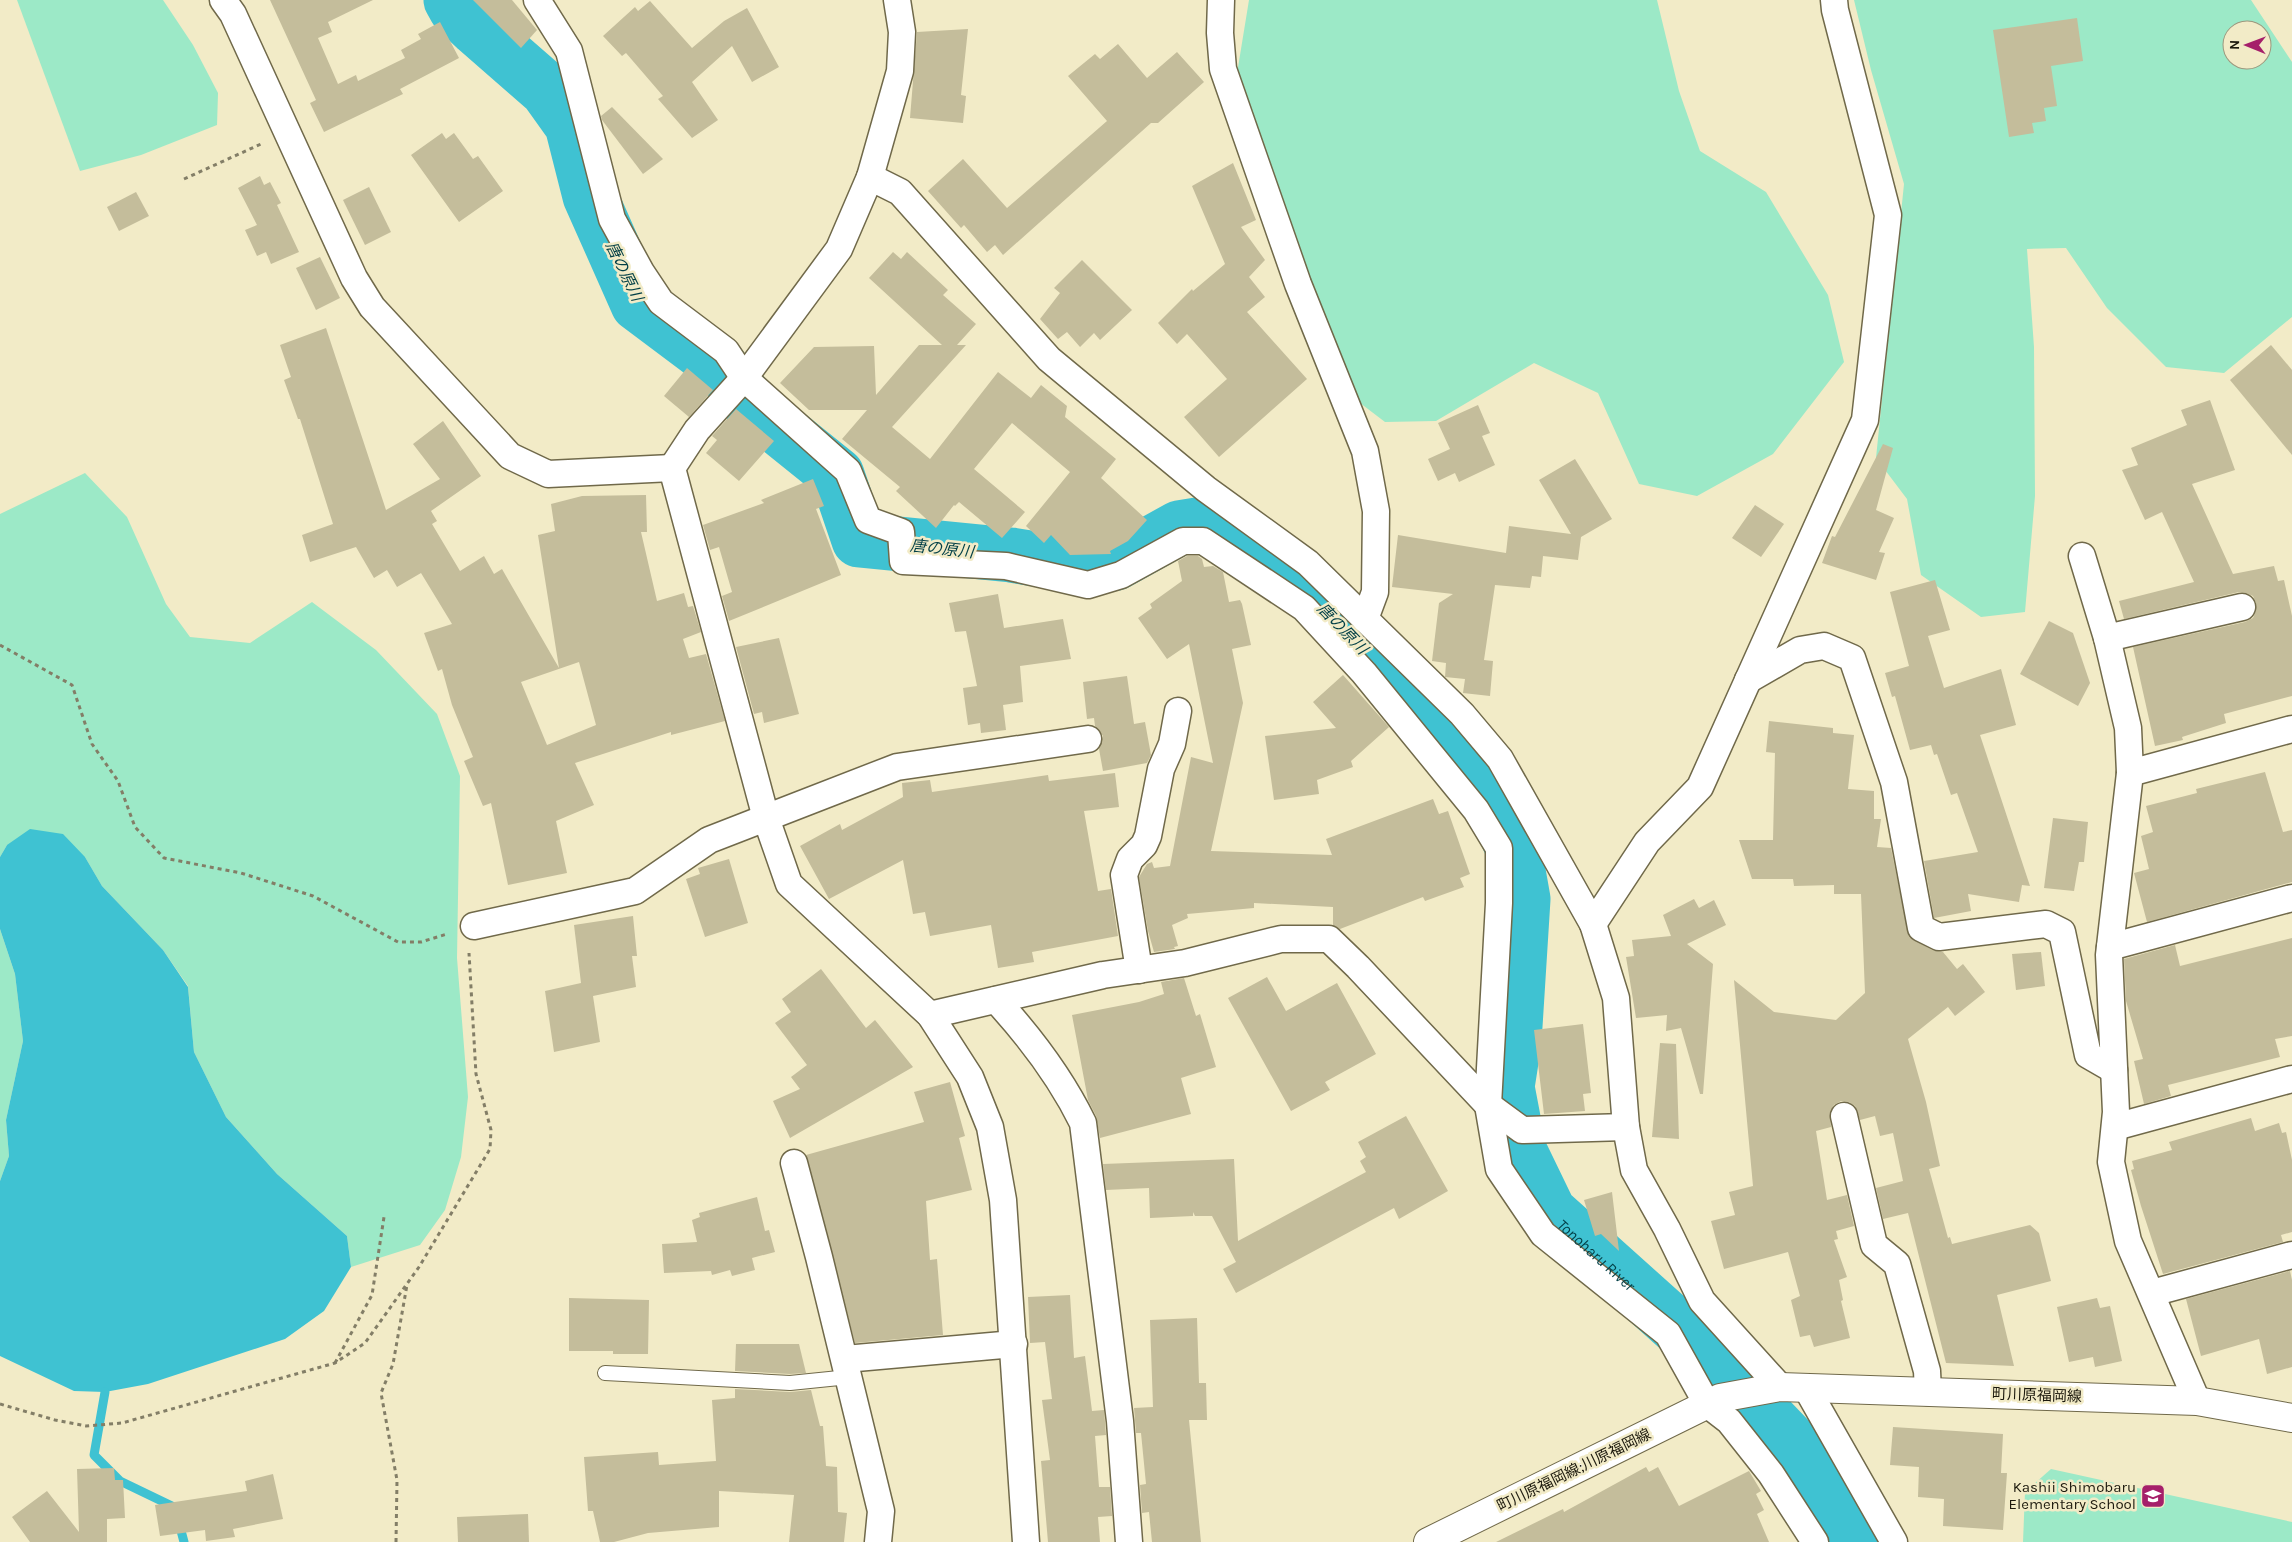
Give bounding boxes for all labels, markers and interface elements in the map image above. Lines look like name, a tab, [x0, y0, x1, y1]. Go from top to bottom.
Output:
north arrow	[2222, 20, 2272, 70]
text: N	[2226, 40, 2243, 50]
water label: 唐の原川	[602, 238, 648, 306]
water label: 唐の原川	[909, 536, 977, 561]
water label: 唐の原川	[1314, 599, 1373, 659]
water label: Tonoharu River	[1553, 1215, 1639, 1295]
street label: 町川原福岡線	[1992, 1384, 2082, 1406]
street label: 町川原福岡線;川原福岡線	[1494, 1425, 1654, 1515]
place label: Kashii Shimobaru Elementary School	[2009, 1478, 2136, 1513]
school or university icon: Kashii Shimobaru Elementary School	[2140, 1483, 2166, 1509]

